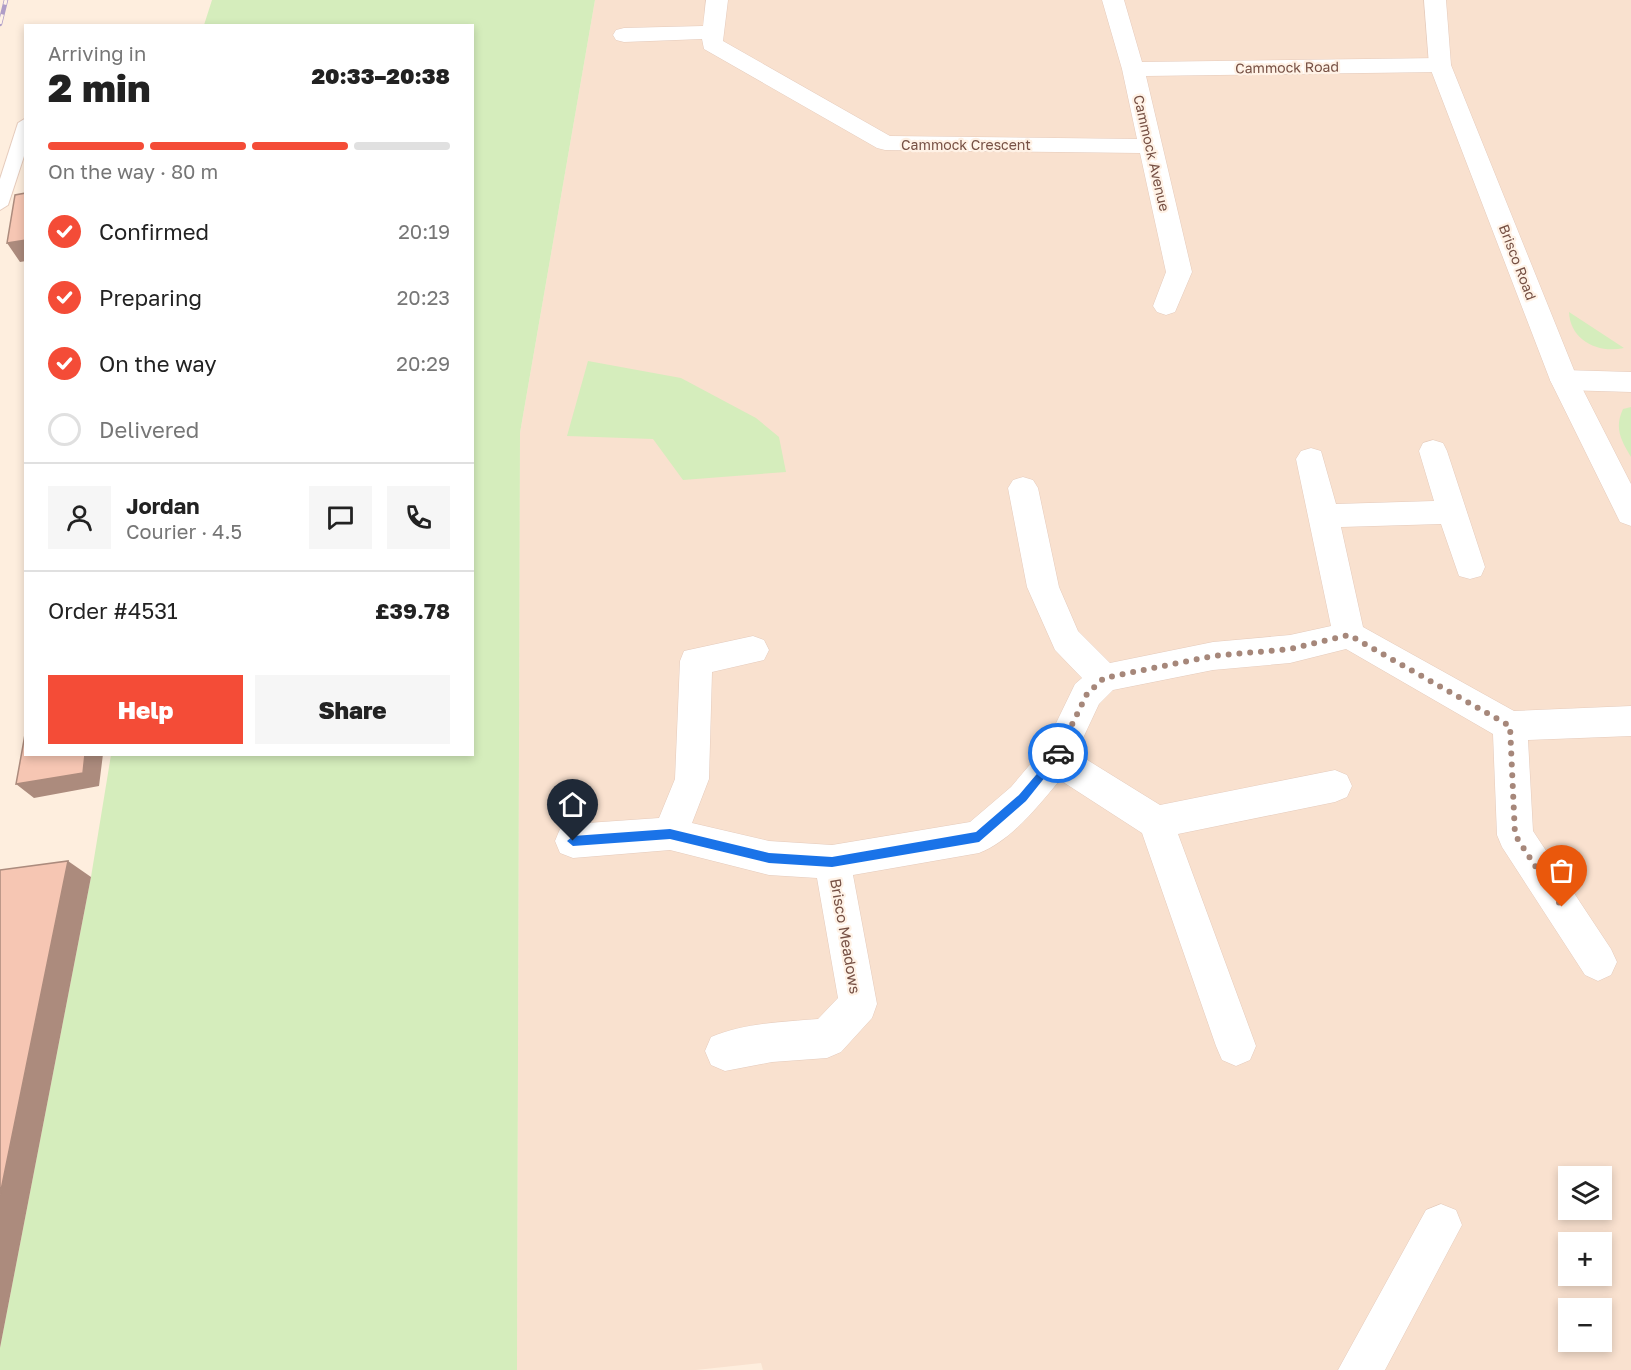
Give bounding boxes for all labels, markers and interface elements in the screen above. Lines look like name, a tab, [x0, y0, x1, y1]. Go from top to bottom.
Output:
text: Arriving in	[48, 41, 146, 65]
street label: Cammock Road	[1235, 58, 1339, 76]
text: 20:33–20:38	[311, 62, 450, 89]
text: 2 min	[48, 64, 151, 111]
street label: Cammock Avenue	[1130, 93, 1174, 213]
street label: Cammock Crescent	[901, 136, 1031, 153]
text: On the way · 80 m	[48, 159, 218, 183]
icon: check	[48, 215, 81, 248]
text: Confirmed	[99, 218, 209, 245]
text: 20:19	[398, 219, 450, 243]
street label: Brisco Road	[1496, 222, 1540, 302]
icon: check	[48, 281, 81, 314]
text: Preparing	[99, 284, 202, 311]
text: 20:23	[397, 285, 450, 309]
icon: check	[48, 347, 81, 380]
text: On the way	[99, 350, 217, 377]
text: 20:29	[396, 351, 450, 375]
text: Delivered	[99, 416, 199, 443]
button: person	[48, 486, 111, 549]
button: chat	[309, 486, 372, 549]
button: phone	[387, 486, 450, 549]
text: Jordan	[126, 492, 200, 519]
text: Courier · 4.5	[126, 519, 242, 543]
text: Order #4531	[48, 597, 178, 624]
text: £39.78	[375, 597, 450, 624]
button: Help	[48, 675, 243, 744]
button: Share	[255, 675, 450, 744]
courier	[1028, 723, 1088, 783]
icon: car	[1042, 737, 1075, 770]
pin	[547, 779, 598, 841]
icon: home	[556, 788, 589, 821]
pin	[1536, 845, 1587, 907]
icon: bag	[1545, 854, 1578, 887]
street label: Brisco Meadows	[827, 877, 865, 995]
map controls	[1558, 1166, 1612, 1352]
button: layers	[1558, 1166, 1612, 1220]
button: +	[1558, 1232, 1612, 1286]
button: −	[1558, 1298, 1612, 1352]

